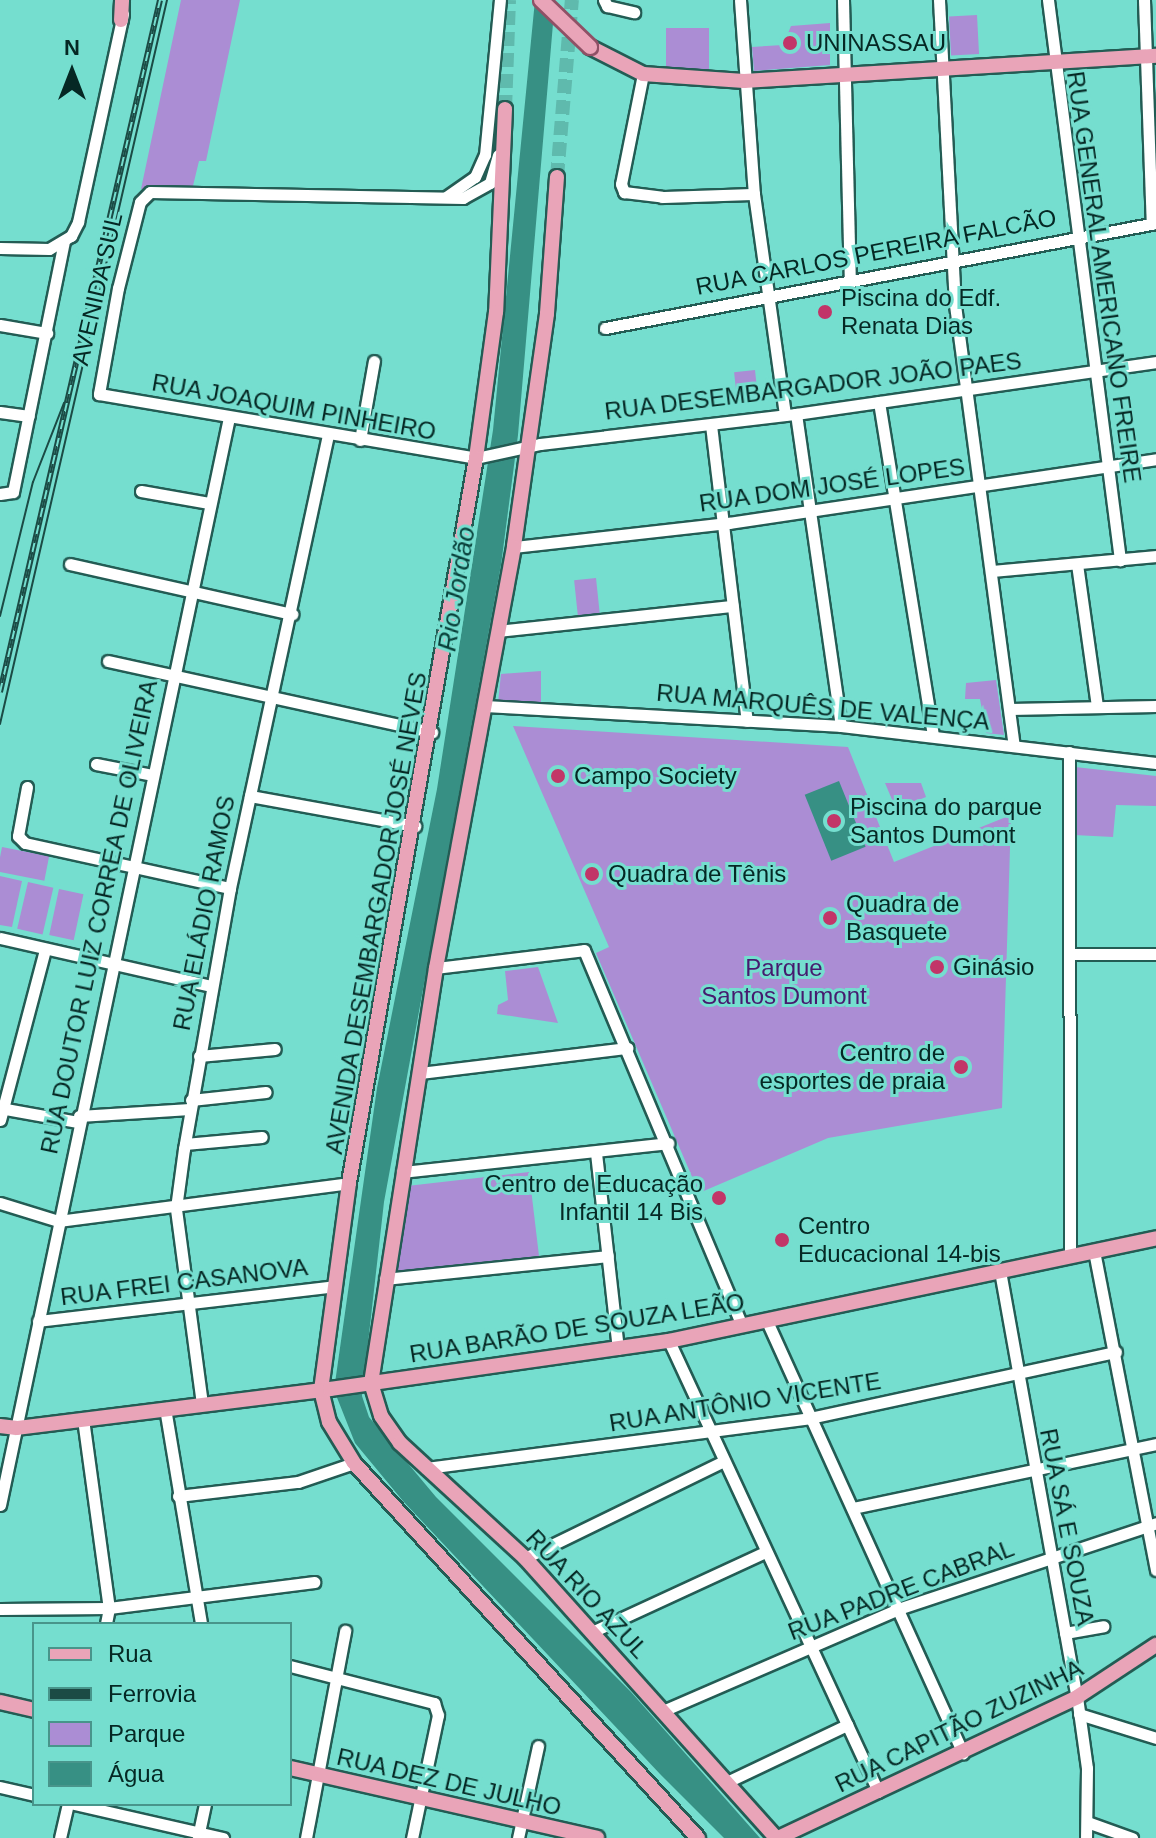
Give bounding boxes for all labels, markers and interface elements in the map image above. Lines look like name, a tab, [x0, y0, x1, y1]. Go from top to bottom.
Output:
place label: UNINASSAU	[806, 29, 946, 57]
north arrow	[32, 32, 112, 112]
marker: UNINASSAU	[781, 34, 799, 52]
text: N	[64, 35, 80, 60]
street label: RUA GENERAL AMERICANO FREIRE	[1061, 68, 1147, 486]
street label: RUA CARLOS PEREIRA FALCÃO	[692, 203, 1060, 301]
street label: AVENIDA SUL	[65, 209, 129, 369]
place label: Piscina do Edf. Renata Dias	[841, 284, 1001, 340]
marker: Piscina do Edf. Renata Dias	[816, 303, 834, 321]
street label: RUA DESEMBARGADOR JOÃO PAES	[602, 346, 1024, 426]
street label: RUA JOAQUIM PINHEIRO	[149, 368, 439, 446]
street label: RUA DOM JOSÉ LOPES	[697, 452, 967, 518]
water label: Rio Jordão	[432, 524, 482, 654]
street label: AVENIDA DESEMBARGADOR JOSÉ NEVES	[319, 669, 433, 1157]
street label: RUA DOUTOR LUIZ CORREA DE OLIVEIRA	[34, 676, 164, 1158]
street label: RUA MARQUÊS DE VALENÇA	[655, 678, 991, 736]
place label: Campo Society	[574, 762, 737, 790]
marker: Campo Society	[549, 767, 567, 785]
street label: RUA ELÁDIO RAMOS	[167, 792, 241, 1034]
place label: Piscina do parque Santos Dumont	[850, 793, 1042, 849]
marker: Piscina do parque Santos Dumont	[825, 812, 843, 830]
place label: Quadra de Tênis	[608, 860, 787, 888]
marker: Quadra de Tênis	[583, 865, 601, 883]
place label: Quadra de Basquete	[846, 890, 959, 946]
marker: Quadra de Basquete	[821, 909, 839, 927]
place label: Ginásio	[953, 953, 1034, 981]
park label: Parque Santos Dumont	[701, 954, 867, 1010]
marker: Ginásio	[928, 958, 946, 976]
place label: Centro de esportes de praia	[760, 1039, 945, 1095]
marker: Centro de esportes de praia	[952, 1058, 970, 1076]
place label: Centro de Educação Infantil 14 Bis	[484, 1170, 703, 1226]
marker: Centro de Educação Infantil 14 Bis	[710, 1189, 728, 1207]
place label: Centro Educacional 14-bis	[798, 1212, 1001, 1268]
marker: Centro Educacional 14-bis	[773, 1231, 791, 1249]
street label: RUA FREI CASANOVA	[58, 1252, 310, 1312]
street label: RUA BARÃO DE SOUZA LEÃO	[406, 1287, 748, 1369]
street label: RUA ANTÔNIO VICENTE	[606, 1366, 884, 1438]
street label: RUA SÁ E SOUZA	[1034, 1425, 1100, 1629]
street label: RUA RIO AZUL	[519, 1523, 655, 1665]
street label: RUA PADRE CABRAL	[783, 1533, 1019, 1647]
legend	[32, 1622, 292, 1806]
text: Rua	[108, 1640, 152, 1667]
street label: RUA CAPITÃO ZUZINHA	[830, 1653, 1088, 1799]
text: Ferrovia	[108, 1680, 196, 1707]
text: Parque	[108, 1720, 185, 1747]
street label: RUA DEZ DE JULHO	[333, 1742, 565, 1822]
text: Água	[108, 1760, 164, 1787]

